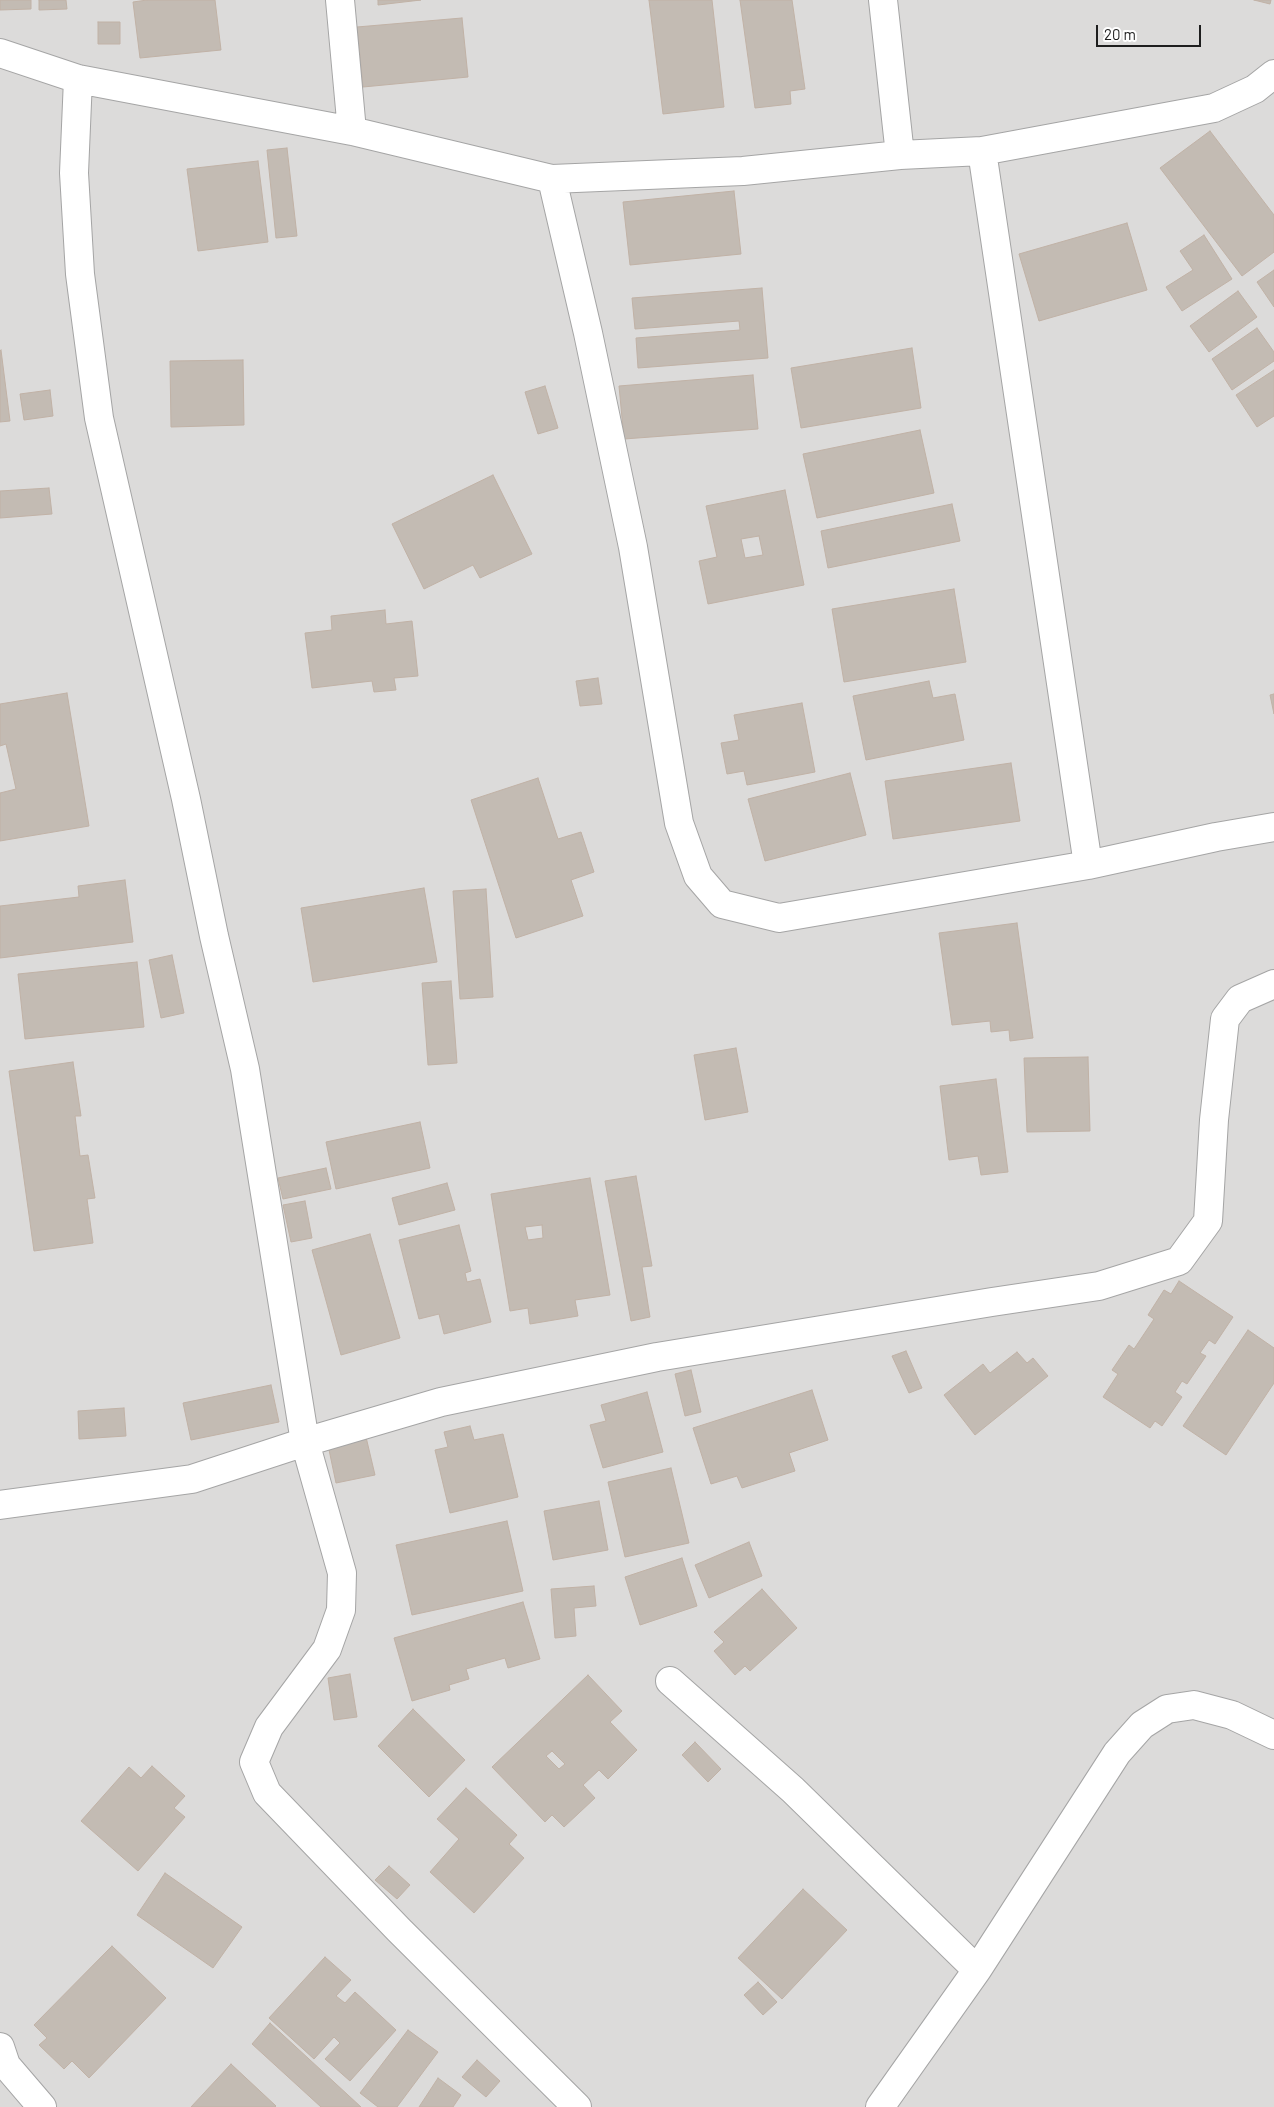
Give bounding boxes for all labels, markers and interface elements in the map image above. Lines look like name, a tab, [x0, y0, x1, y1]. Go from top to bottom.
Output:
scale bar	[1099, 15, 1204, 47]
text: 20 m	[1104, 25, 1136, 43]

